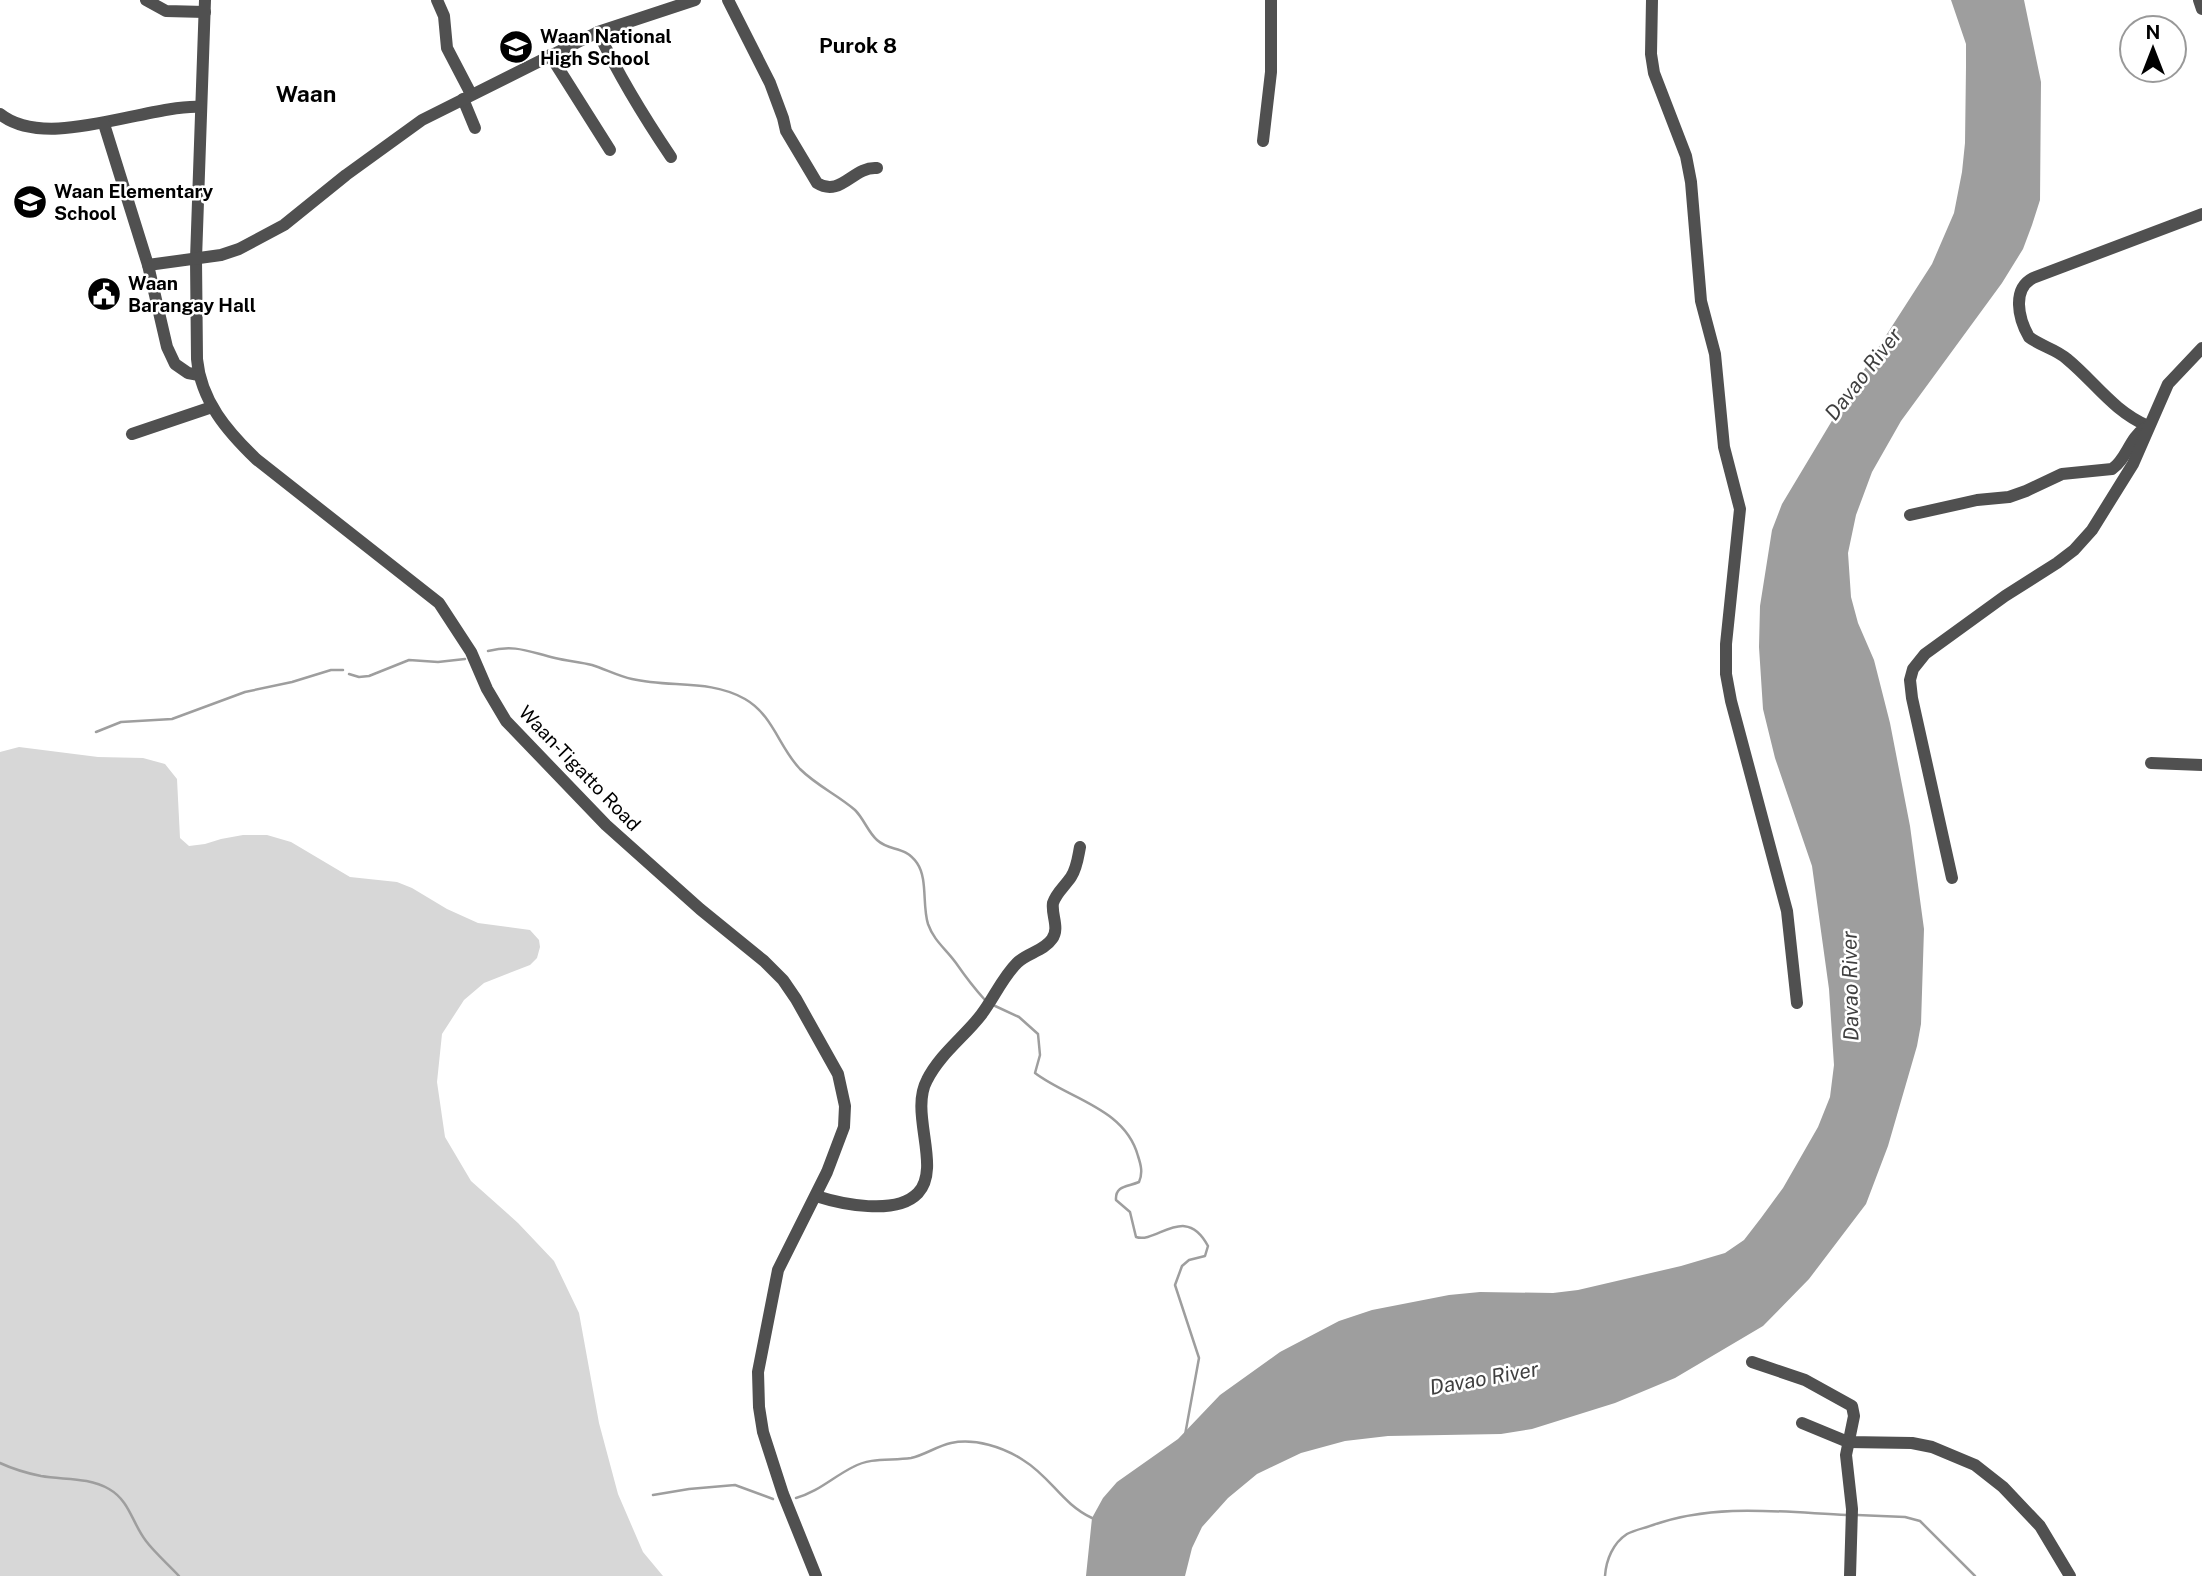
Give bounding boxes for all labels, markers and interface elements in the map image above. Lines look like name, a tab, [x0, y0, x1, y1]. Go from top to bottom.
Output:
north arrow	[2118, 14, 2188, 84]
text: N	[2146, 21, 2160, 43]
place label: Waan National High School	[540, 25, 672, 69]
school or university icon: Waan National High School	[497, 28, 535, 66]
district label: Purok 8	[819, 33, 897, 58]
district label: Waan	[276, 80, 336, 107]
place label: Waan Elementary School	[54, 180, 214, 224]
school or university icon: Waan Elementary School	[11, 183, 49, 221]
place label: Waan Barangay Hall	[128, 272, 256, 316]
public building icon: Waan Barangay Hall	[85, 275, 123, 313]
water label: Davao River	[1819, 322, 1907, 425]
street label: Waan-Tigatto Road	[515, 701, 645, 835]
water label: Davao River	[1837, 930, 1863, 1041]
water label: Davao River	[1428, 1356, 1542, 1400]

